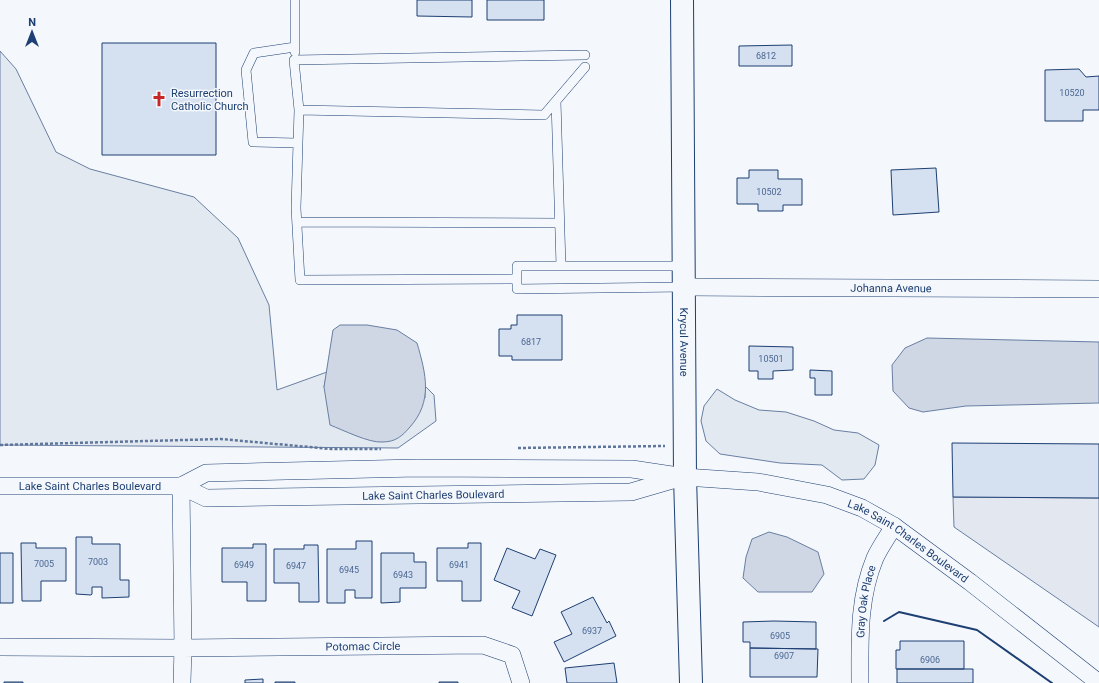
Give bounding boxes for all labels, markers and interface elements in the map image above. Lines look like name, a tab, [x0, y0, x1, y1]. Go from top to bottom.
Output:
north arrow	[12, 12, 52, 52]
text: N	[28, 16, 36, 29]
house number: 6812	[756, 51, 776, 61]
place label: Resurrection Catholic Church	[171, 87, 249, 113]
house number: 10520	[1059, 88, 1085, 98]
church icon: Resurrection Catholic Church	[150, 90, 168, 108]
house number: 10502	[756, 187, 782, 197]
street label: Johanna Avenue	[850, 282, 932, 295]
street label: Krycul Avenue	[677, 307, 690, 377]
house number: 6817	[521, 337, 541, 347]
house number: 10501	[758, 354, 784, 364]
street label: Lake Saint Charles Boulevard	[19, 480, 161, 493]
street label: Lake Saint Charles Boulevard	[362, 488, 504, 503]
street label: Lake Saint Charles Boulevard	[846, 497, 971, 586]
house number: 7003	[88, 557, 108, 567]
house number: 7005	[34, 559, 54, 569]
house number: 6949	[234, 560, 254, 570]
house number: 6941	[449, 560, 469, 570]
house number: 6947	[286, 561, 306, 571]
street label: Gray Oak Place	[854, 563, 879, 638]
house number: 6945	[339, 565, 359, 575]
house number: 6943	[393, 570, 413, 580]
house number: 6937	[582, 626, 602, 636]
house number: 6905	[770, 631, 790, 641]
street label: Potomac Circle	[325, 640, 401, 654]
house number: 6907	[774, 651, 794, 661]
house number: 6906	[920, 655, 940, 665]

